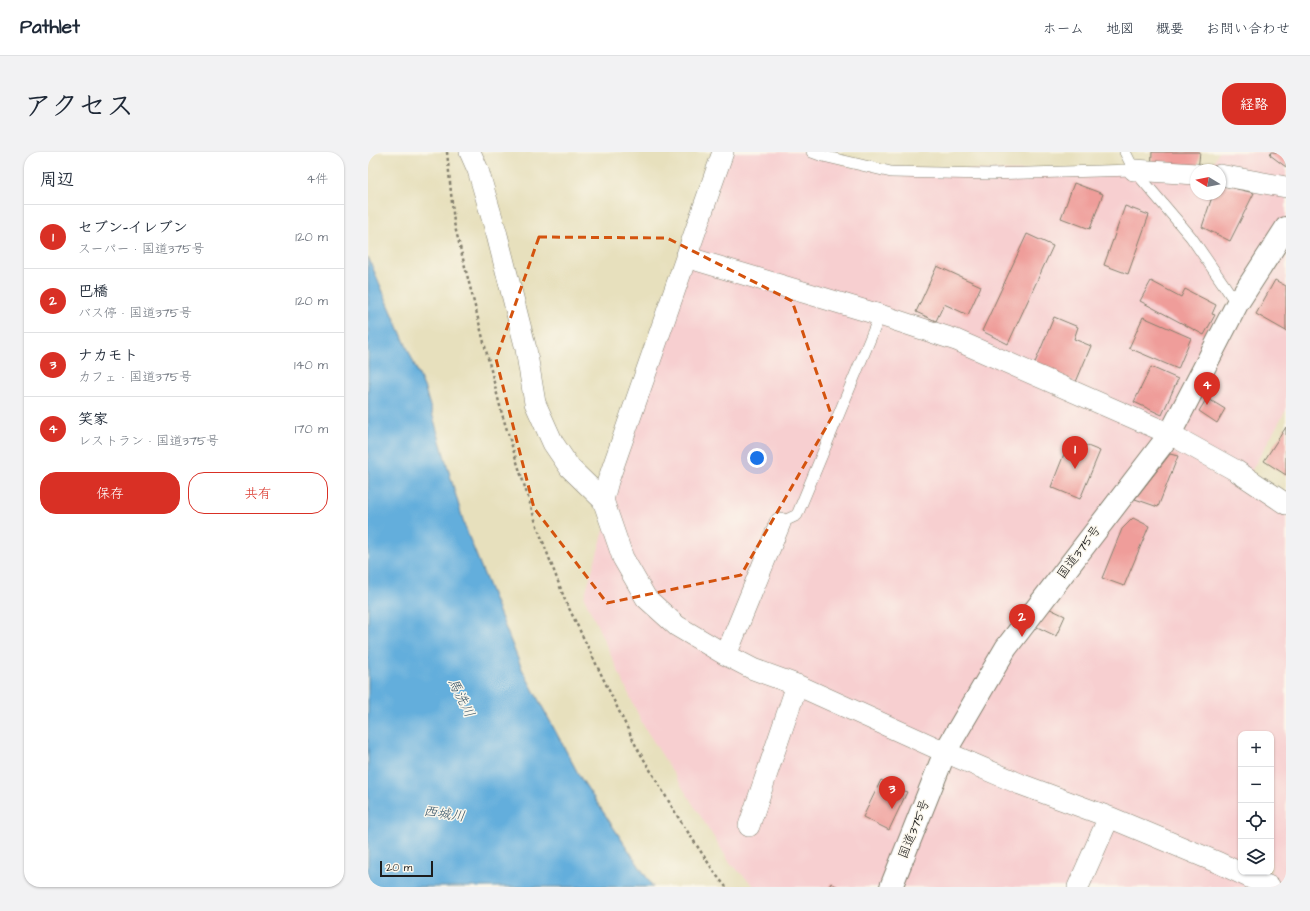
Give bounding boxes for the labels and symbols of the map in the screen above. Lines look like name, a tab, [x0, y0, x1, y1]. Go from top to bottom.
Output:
north arrow	[1190, 164, 1226, 200]
pin: 4	[1194, 372, 1220, 405]
pin: 1	[1062, 436, 1088, 469]
your location	[747, 448, 767, 468]
street label: 国道375号	[1053, 521, 1105, 583]
pin: 2	[1009, 604, 1035, 637]
water label: 馬洗川	[443, 675, 479, 721]
pin: 3	[879, 776, 905, 809]
street label: 国道375号	[894, 797, 934, 861]
water label: 西城川	[422, 801, 466, 827]
scale bar	[380, 859, 433, 878]

